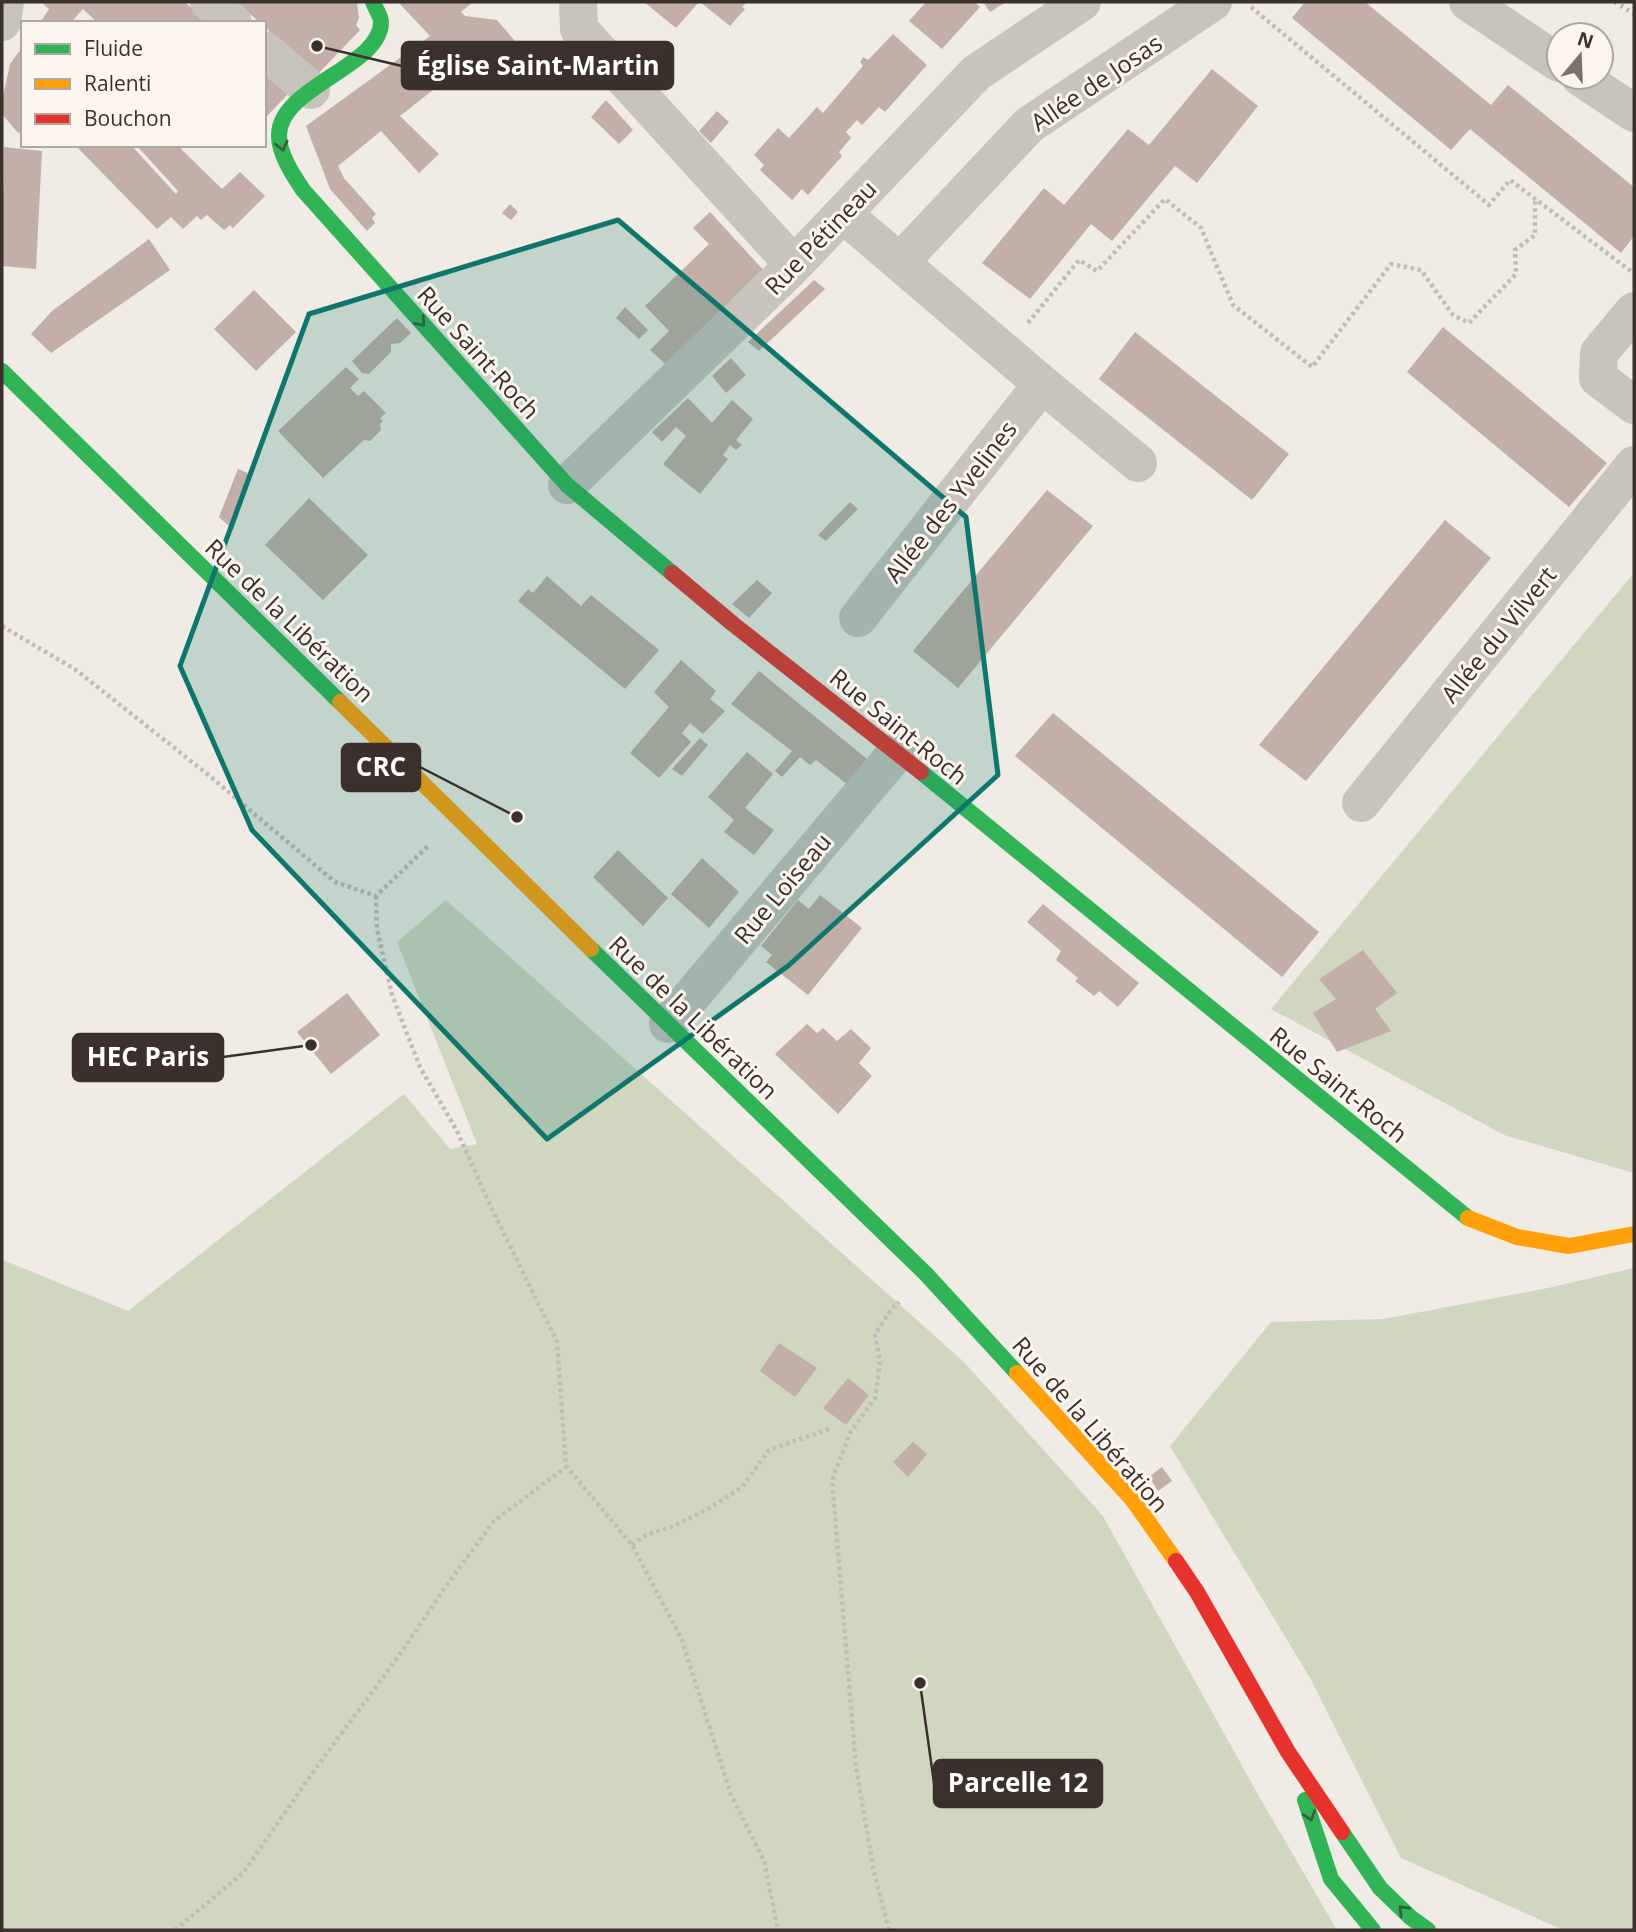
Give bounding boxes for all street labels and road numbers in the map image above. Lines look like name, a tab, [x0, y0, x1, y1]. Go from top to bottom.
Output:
street label: Allée de Josas	[1024, 26, 1168, 138]
street label: Rue Pétineau	[757, 172, 883, 302]
street label: Rue Saint-Roch	[410, 278, 548, 426]
street label: Allée des Yvelines	[876, 413, 1024, 589]
street label: Rue de la Libération	[198, 531, 382, 709]
street label: Allée du Vilvert	[1433, 559, 1563, 709]
street label: Rue Saint-Roch	[823, 660, 975, 792]
street label: Rue Loiseau	[726, 826, 838, 950]
street label: Rue de la Libération	[602, 928, 786, 1106]
street label: Rue Saint-Roch	[1263, 1018, 1415, 1150]
street label: Rue de la Libération	[1005, 1329, 1177, 1519]

